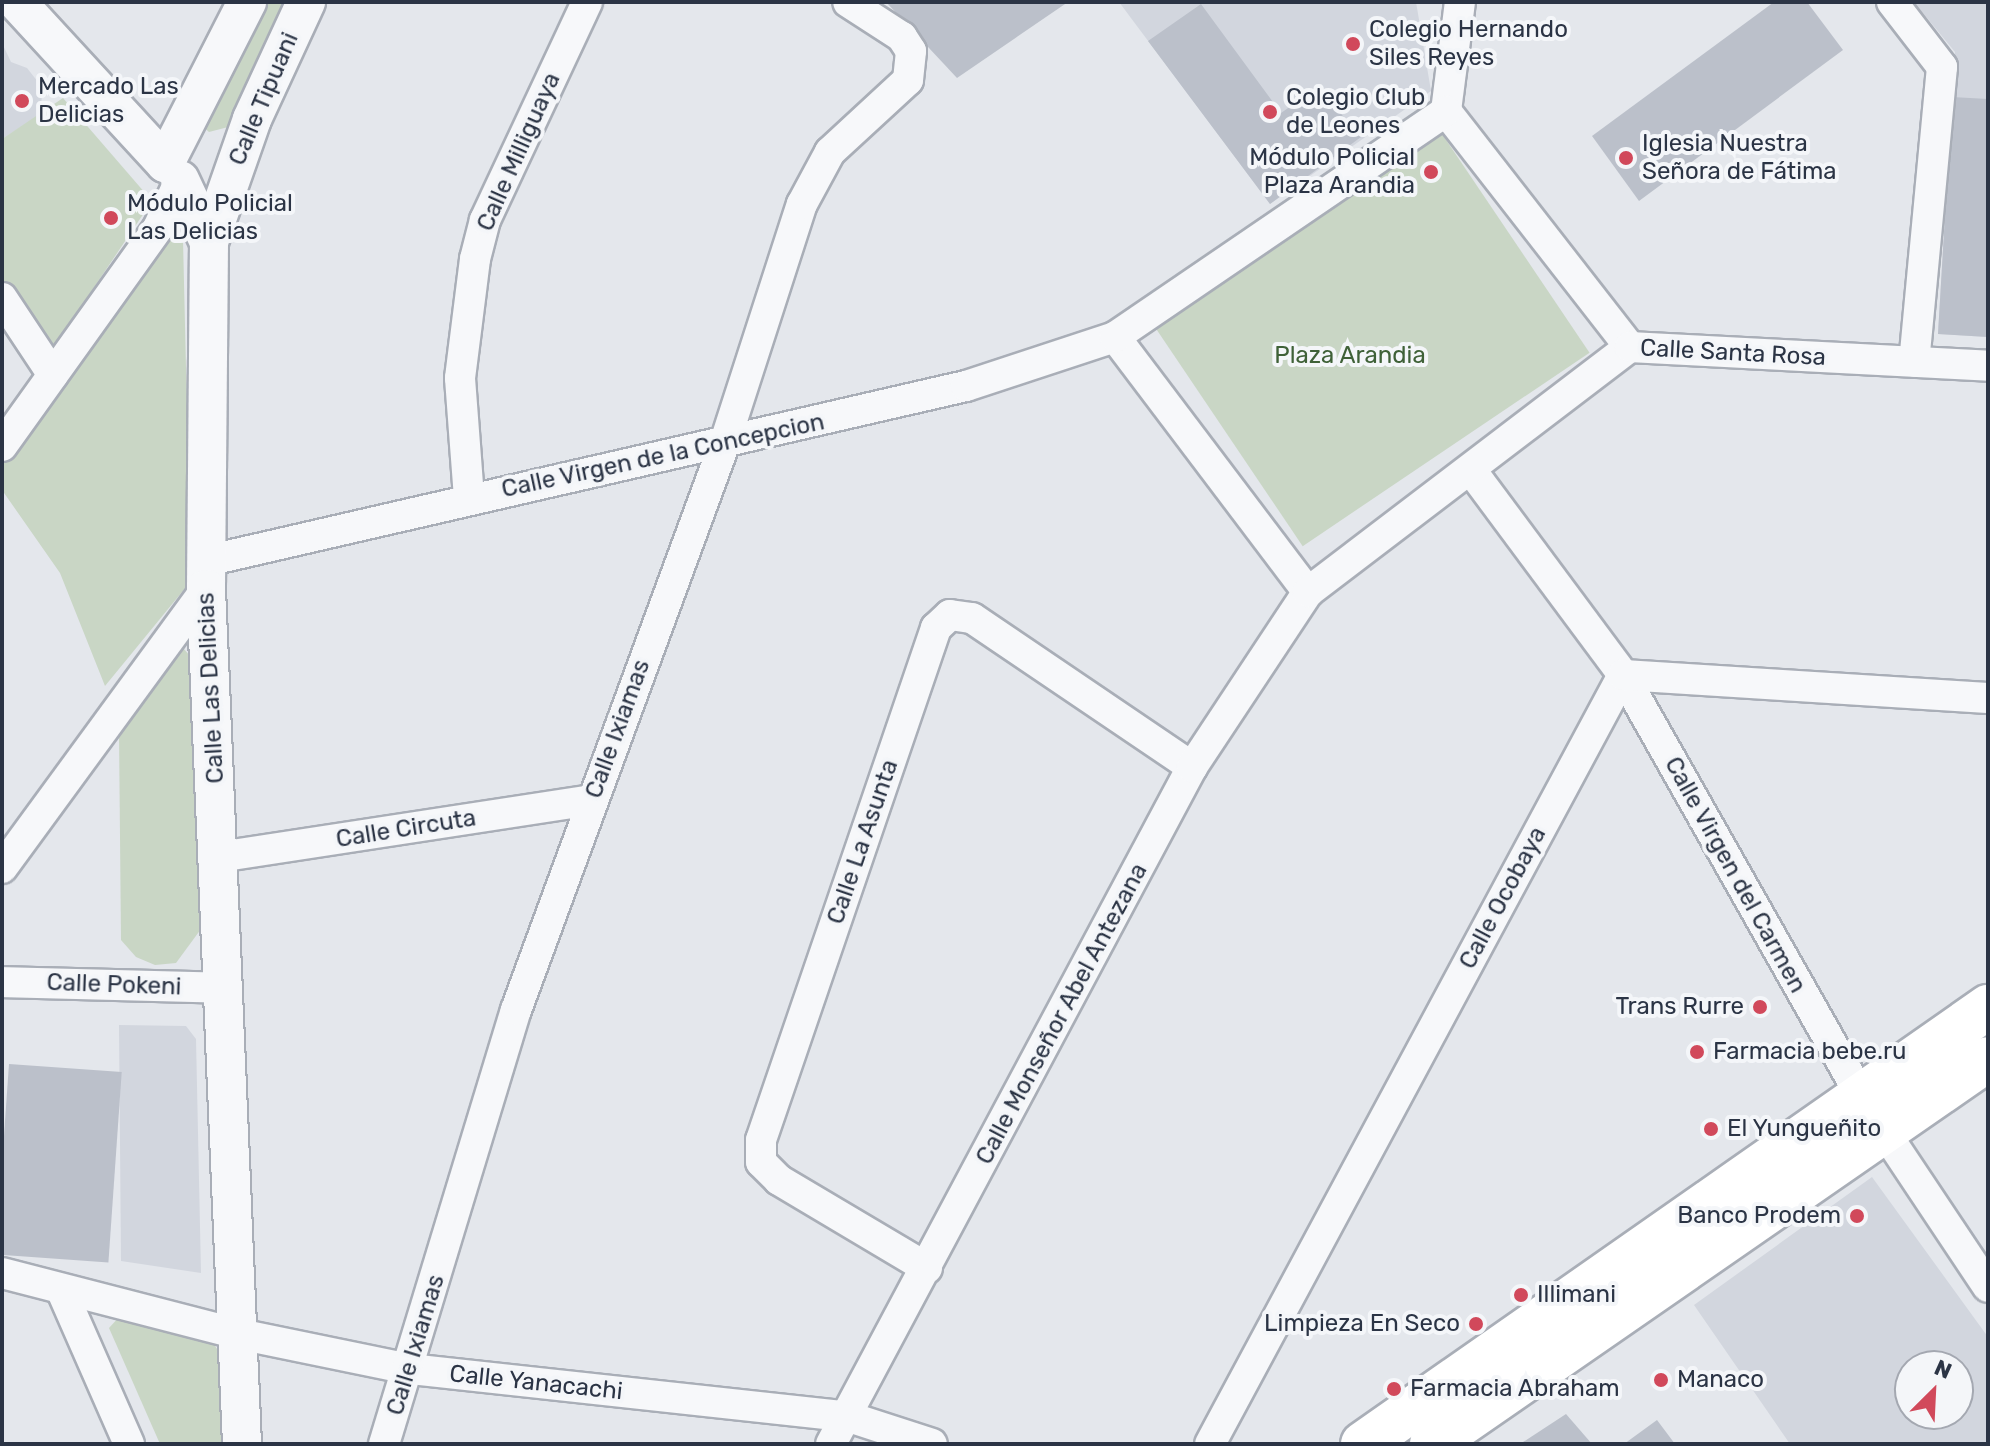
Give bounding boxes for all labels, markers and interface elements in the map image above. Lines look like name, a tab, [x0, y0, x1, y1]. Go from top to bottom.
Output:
place label: Colegio Hernando Siles Reyes	[1369, 16, 1568, 72]
street label: Calle Tipuani	[223, 28, 305, 170]
marker: Colegio Hernando Siles Reyes	[1344, 35, 1362, 53]
street label: Calle Milliguaya	[471, 68, 567, 236]
place label: Mercado Las Delicias	[38, 73, 179, 129]
place label: Colegio Club de Leones	[1286, 84, 1425, 140]
marker: Mercado Las Delicias	[13, 92, 31, 110]
marker: Colegio Club de Leones	[1261, 103, 1279, 121]
place label: Iglesia Nuestra Señora de Fátima	[1642, 130, 1837, 186]
place label: Módulo Policial Plaza Arandia	[1249, 144, 1415, 200]
marker: Iglesia Nuestra Señora de Fátima	[1617, 149, 1635, 167]
marker: Módulo Policial Plaza Arandia	[1422, 163, 1440, 181]
place label: Módulo Policial Las Delicias	[127, 190, 293, 246]
marker: Módulo Policial Las Delicias	[102, 209, 120, 227]
street label: Calle Santa Rosa	[1639, 334, 1827, 372]
park label: Plaza Arandia	[1274, 342, 1426, 370]
street label: Calle Virgen de la Concepcion	[499, 408, 827, 504]
street label: Calle Las Delicias	[192, 592, 230, 784]
street label: Calle Ixiamas	[580, 656, 656, 802]
street label: Calle Virgen del Carmen	[1658, 752, 1812, 998]
street label: Calle La Asunta	[821, 756, 905, 928]
street label: Calle Circuta	[334, 804, 478, 854]
street label: Calle Ocobaya	[1453, 822, 1553, 974]
street label: Calle Monseñor Abel Antezana	[970, 858, 1154, 1170]
street label: Calle Pokeni	[46, 968, 182, 1002]
place label: Trans Rurre	[1616, 993, 1744, 1021]
marker: Trans Rurre	[1751, 998, 1769, 1016]
place label: Farmacia bebe.ru	[1713, 1038, 1907, 1066]
marker: Farmacia bebe.ru	[1688, 1043, 1706, 1061]
place label: El Yungueñito	[1727, 1115, 1882, 1143]
marker: El Yungueñito	[1702, 1120, 1720, 1138]
place label: Banco Prodem	[1677, 1202, 1841, 1230]
marker: Banco Prodem	[1848, 1207, 1866, 1225]
street label: Calle Ixiamas	[381, 1271, 451, 1419]
place label: Illimani	[1537, 1281, 1616, 1309]
marker: Illimani	[1512, 1286, 1530, 1304]
place label: Limpieza En Seco	[1264, 1310, 1460, 1338]
marker: Limpieza En Seco	[1467, 1315, 1485, 1333]
north arrow	[1894, 1350, 1974, 1430]
text: N	[1930, 1354, 1956, 1385]
street label: Calle Yanacachi	[448, 1360, 624, 1406]
place label: Manaco	[1677, 1366, 1764, 1394]
marker: Manaco	[1652, 1371, 1670, 1389]
place label: Farmacia Abraham	[1410, 1375, 1620, 1403]
marker: Farmacia Abraham	[1385, 1380, 1403, 1398]

